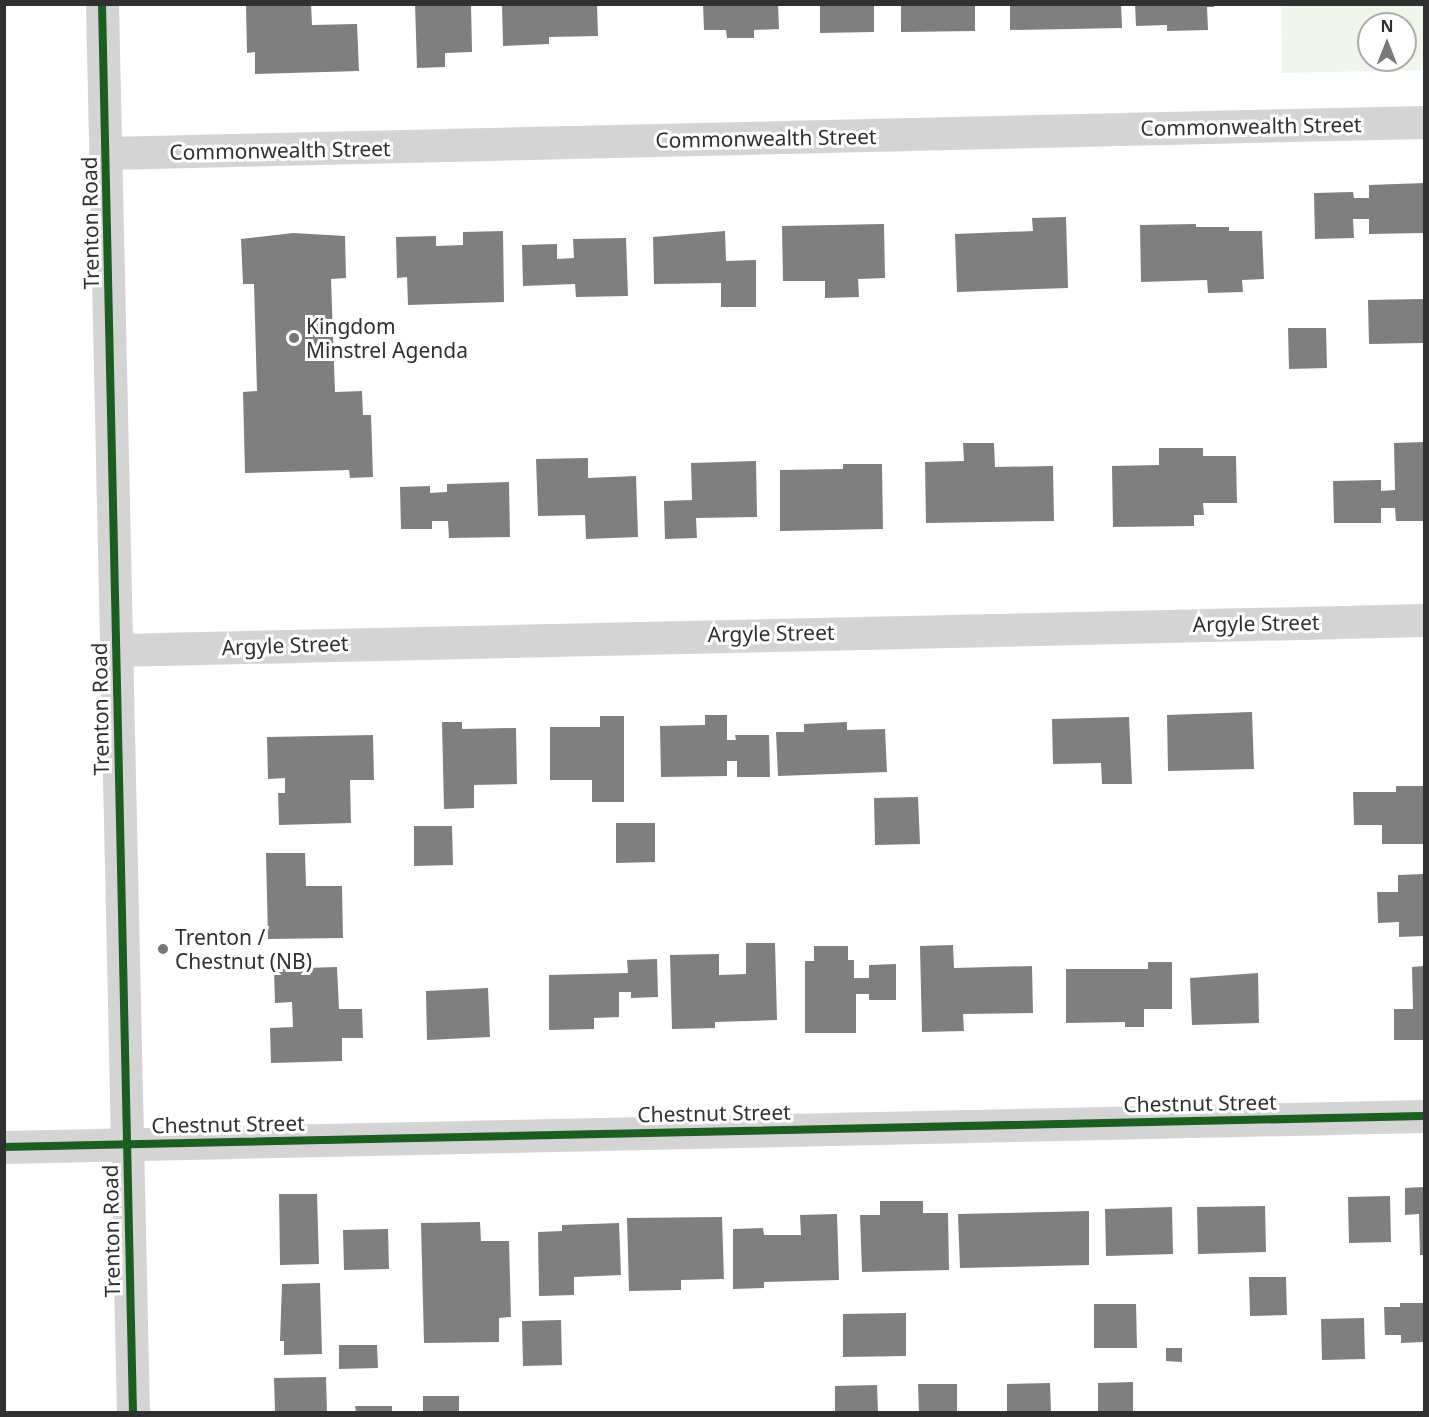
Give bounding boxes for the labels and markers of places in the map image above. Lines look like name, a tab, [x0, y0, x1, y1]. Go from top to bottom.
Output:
place label: Kingdom Minstrel Agenda	[306, 313, 468, 363]
marker: Kingdom Minstrel Agenda	[287, 331, 301, 345]
place label: Trenton / Chestnut (NB)	[175, 924, 312, 974]
marker: Trenton / Chestnut (NB)	[156, 942, 170, 956]

